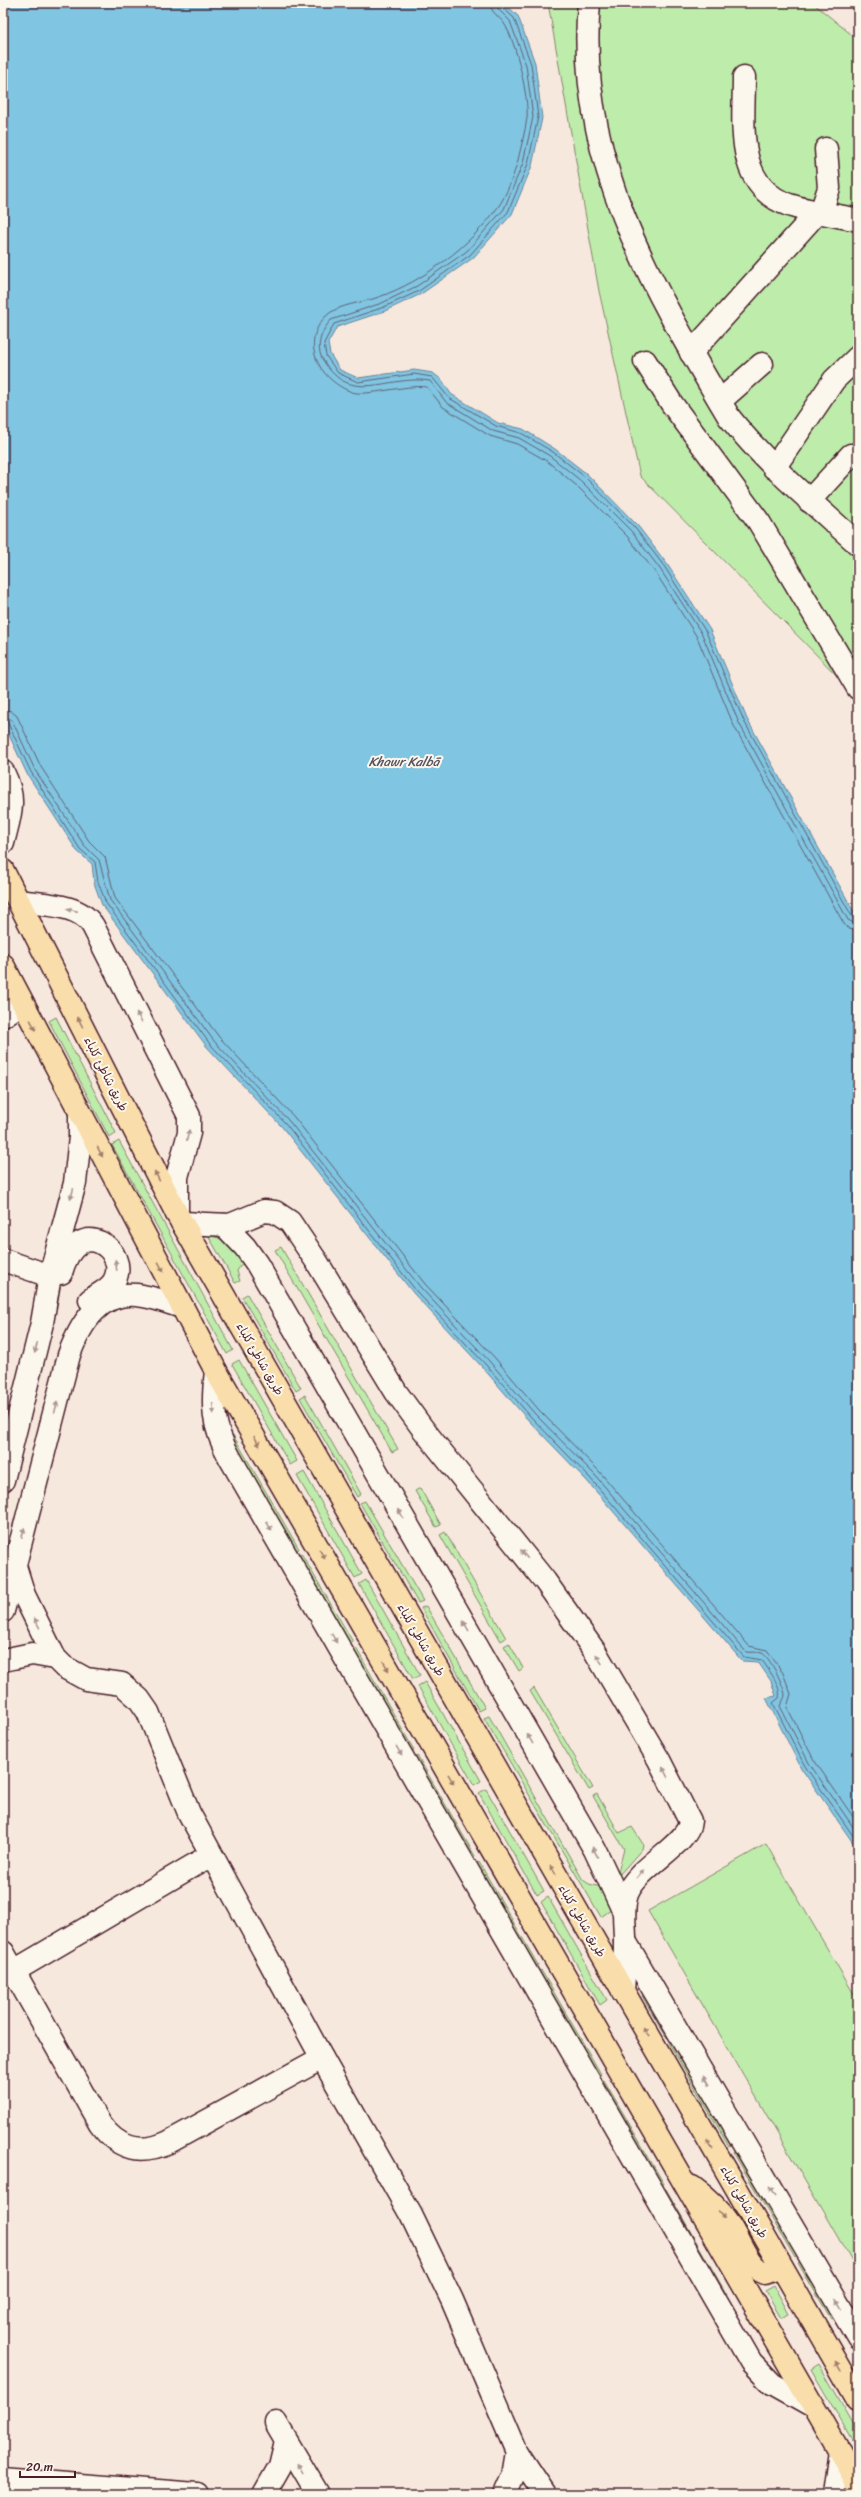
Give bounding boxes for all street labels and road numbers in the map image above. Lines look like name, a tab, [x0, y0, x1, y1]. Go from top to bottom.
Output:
street label: طريق شاطئ كلباء	[78, 1033, 134, 1115]
street label: طريق شاطئ كلباء	[230, 1318, 290, 1400]
street label: طريق شاطئ كلباء	[391, 1599, 451, 1681]
street label: طريق شاطئ كلباء	[552, 1880, 612, 1962]
street label: طريق شاطئ كلباء	[714, 2161, 774, 2243]

